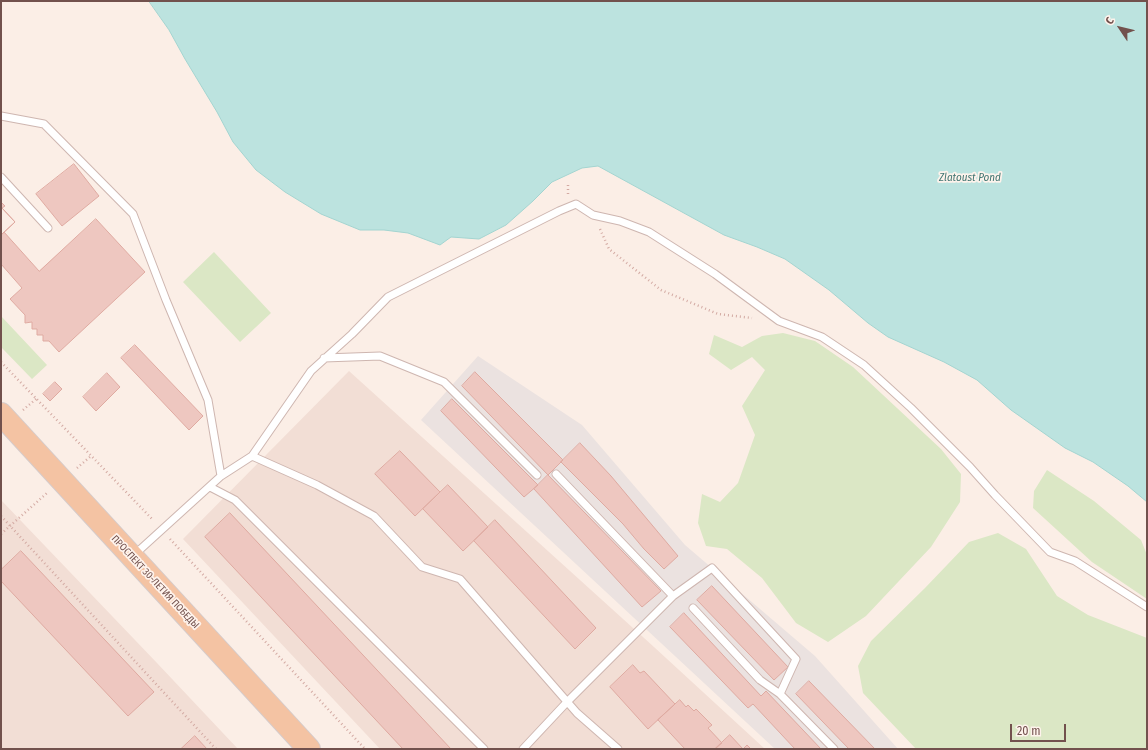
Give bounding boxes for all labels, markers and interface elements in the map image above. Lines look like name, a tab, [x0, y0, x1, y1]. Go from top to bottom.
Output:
north arrow	[1100, 8, 1140, 48]
text: С	[1103, 15, 1117, 27]
water label: Zlatoust Pond	[939, 171, 1001, 185]
street label: ПРОСПЕКТ 30-ЛЕТИЯ ПОБЕДЫ	[109, 533, 201, 631]
scale bar	[1012, 716, 1068, 742]
text: 20 m	[1017, 724, 1041, 738]

